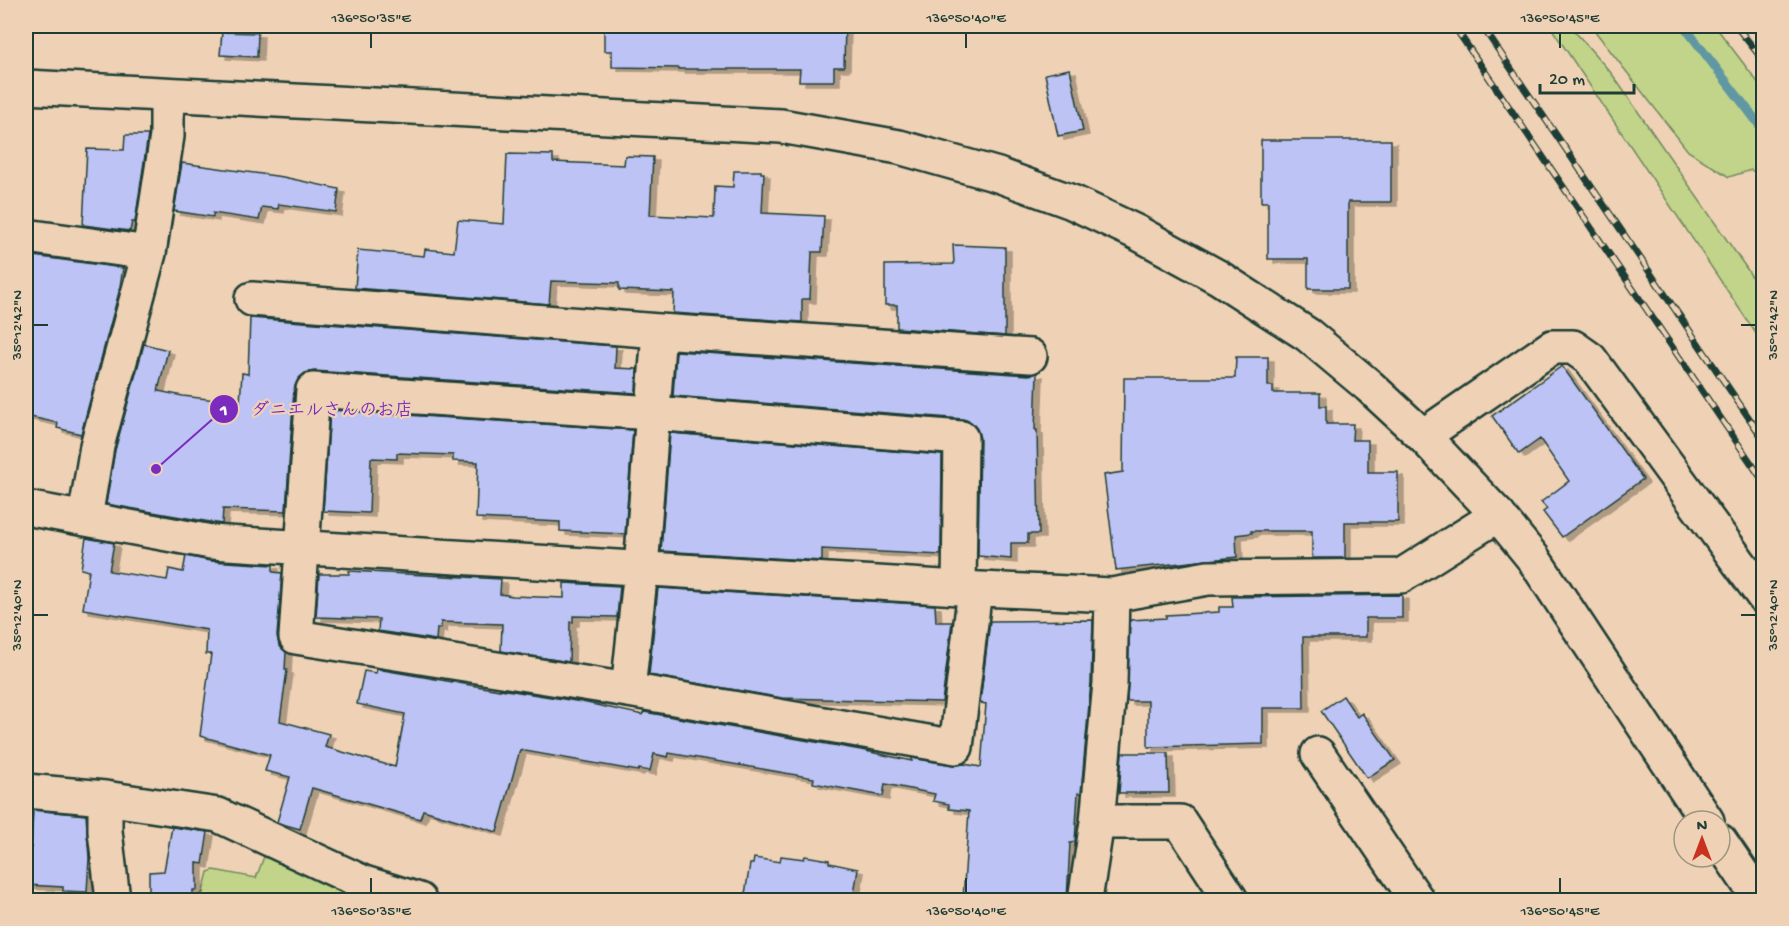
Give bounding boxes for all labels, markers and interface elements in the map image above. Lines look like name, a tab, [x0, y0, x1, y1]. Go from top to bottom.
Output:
text: 136°50'35"E	[330, 10, 411, 28]
text: 136°50'40"E	[925, 10, 1006, 28]
text: 136°50'45"E	[1520, 10, 1600, 28]
scale bar	[1540, 57, 1634, 95]
text: 20 m	[1549, 70, 1585, 91]
text: 35°12'42"N	[9, 290, 27, 361]
text: 35°12'42"N	[1765, 290, 1783, 361]
callout: ダニエルさんのお店	[209, 391, 425, 427]
text: ダニエルさんのお店	[251, 400, 413, 422]
text: 1	[219, 401, 228, 422]
text: 35°12'40"N	[9, 579, 27, 652]
text: 35°12'40"N	[1765, 579, 1783, 652]
north arrow	[1672, 809, 1732, 869]
text: N	[1697, 818, 1708, 837]
text: 136°50'35"E	[330, 903, 411, 921]
text: 136°50'40"E	[925, 903, 1006, 921]
text: 136°50'45"E	[1520, 903, 1600, 921]

